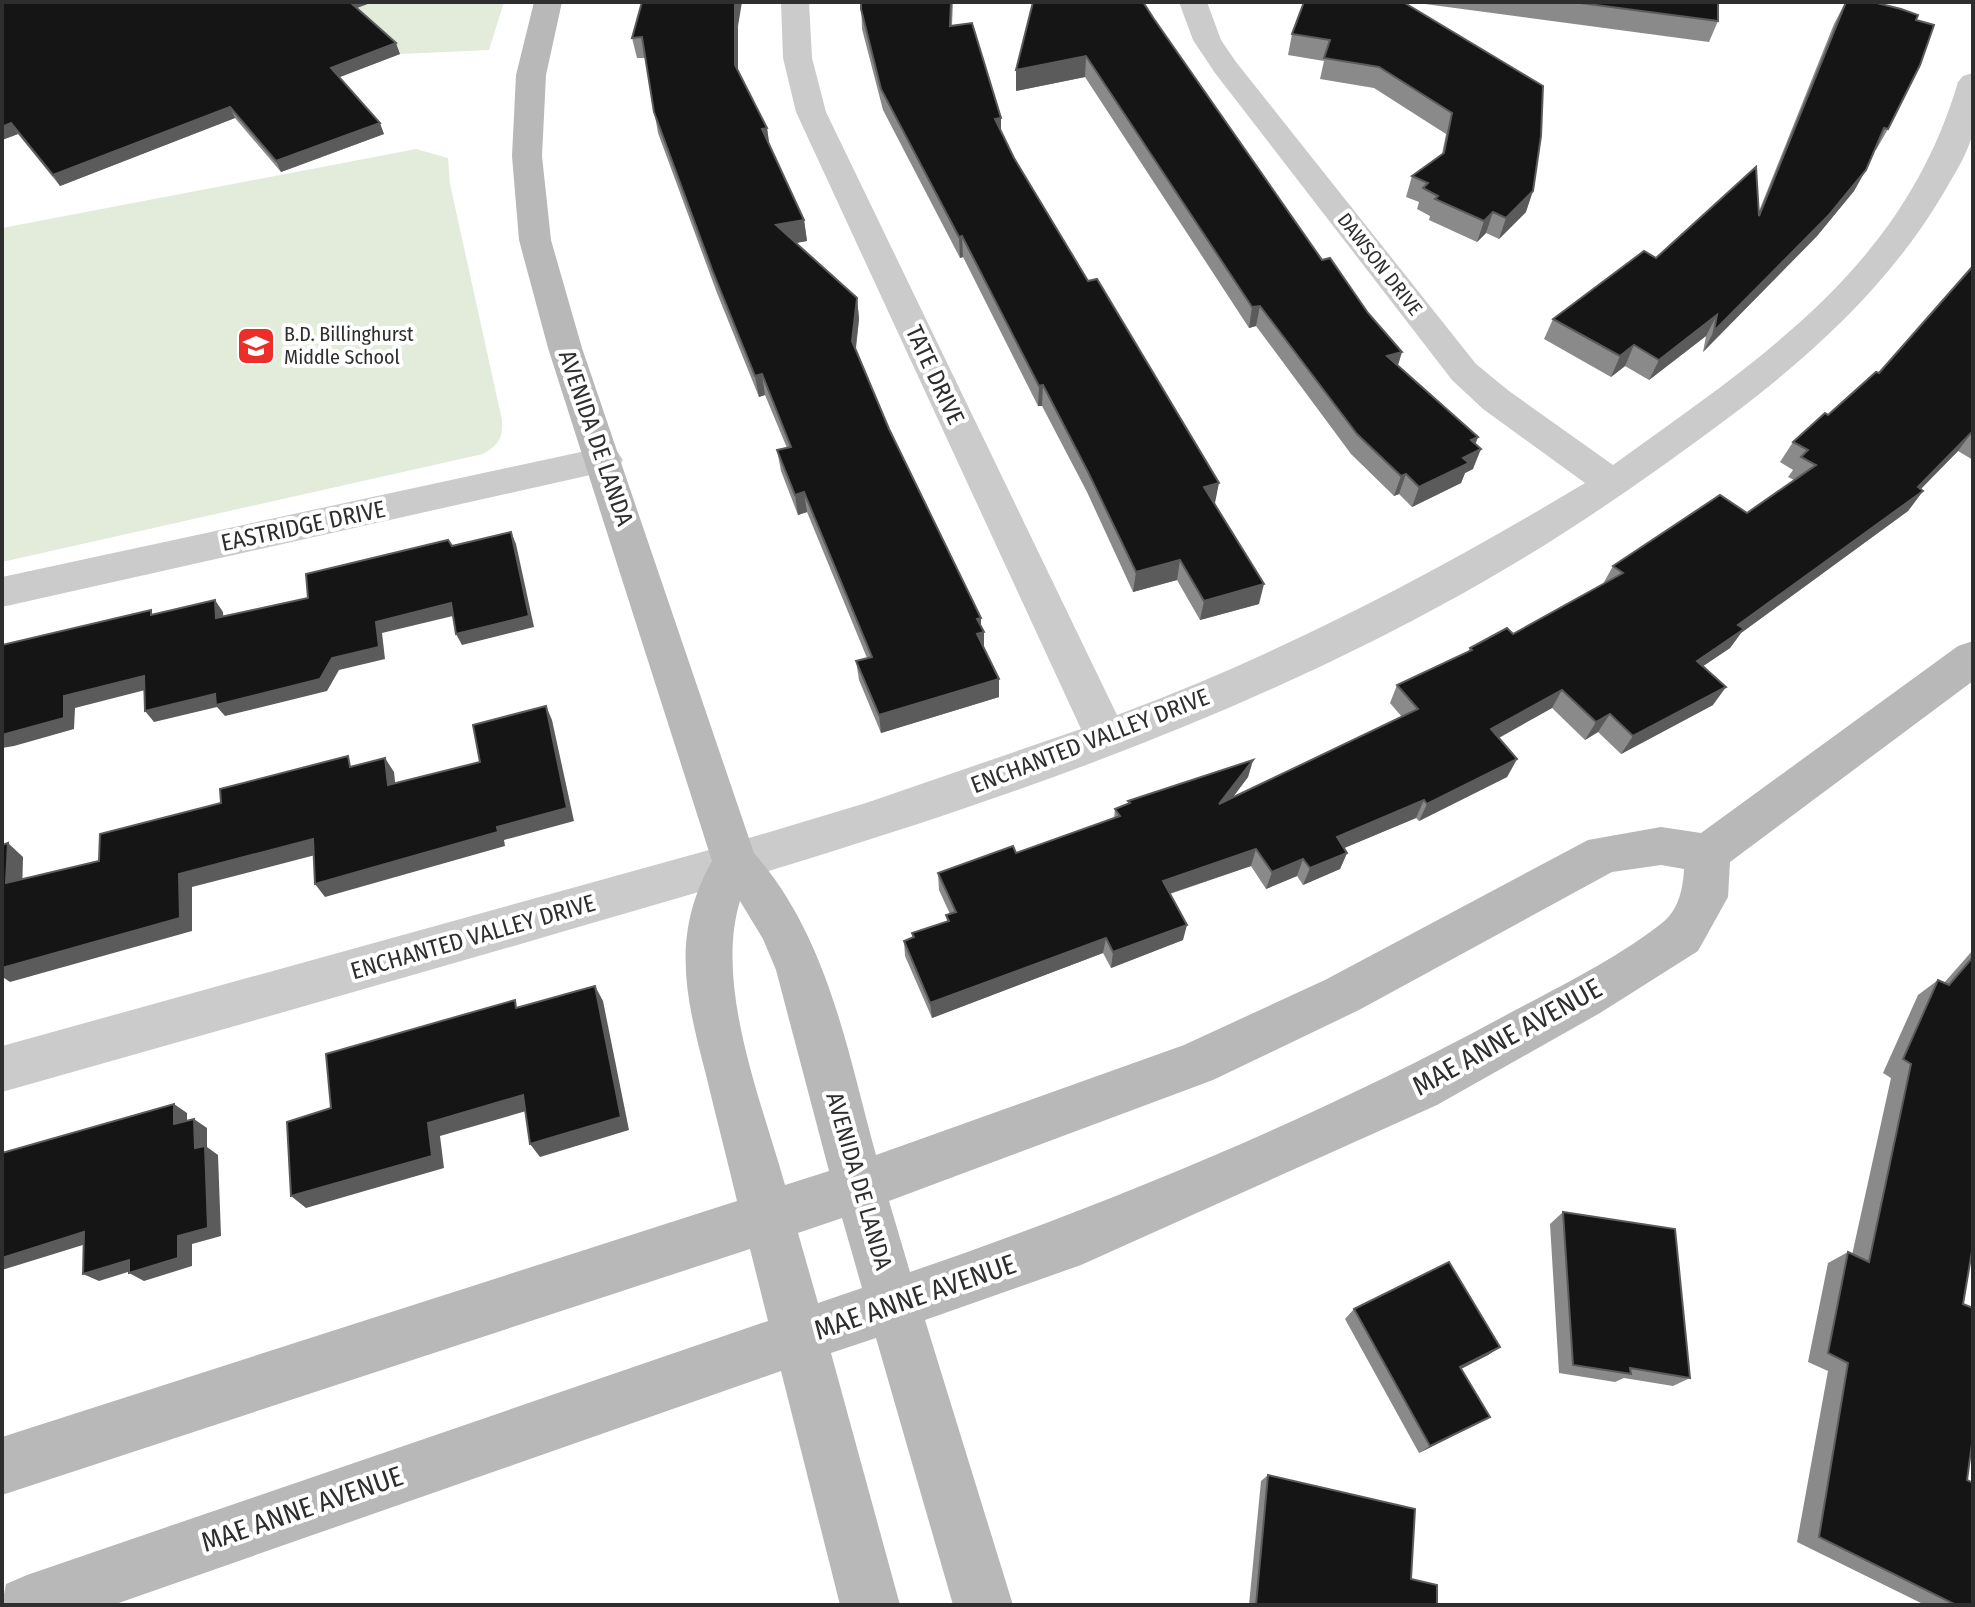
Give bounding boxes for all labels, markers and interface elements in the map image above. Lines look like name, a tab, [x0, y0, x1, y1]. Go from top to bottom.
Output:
street label: DAWSON DRIVE	[1333, 208, 1427, 320]
street label: TATE DRIVE	[900, 321, 970, 429]
place label: B.D. Billinghurst Middle School	[284, 322, 414, 369]
school or university icon: B.D. Billinghurst Middle School	[235, 325, 277, 367]
street label: AVENIDA DE LANDA	[553, 347, 639, 530]
street label: EASTRIDGE DRIVE	[218, 495, 388, 557]
street label: ENCHANTED VALLEY DRIVE	[967, 683, 1213, 799]
street label: ENCHANTED VALLEY DRIVE	[348, 889, 598, 985]
street label: MAE ANNE AVENUE	[1407, 971, 1607, 1103]
street label: AVENIDA DE LANDA	[820, 1089, 898, 1273]
street label: MAE ANNE AVENUE	[810, 1247, 1020, 1347]
street label: MAE ANNE AVENUE	[197, 1459, 407, 1559]

